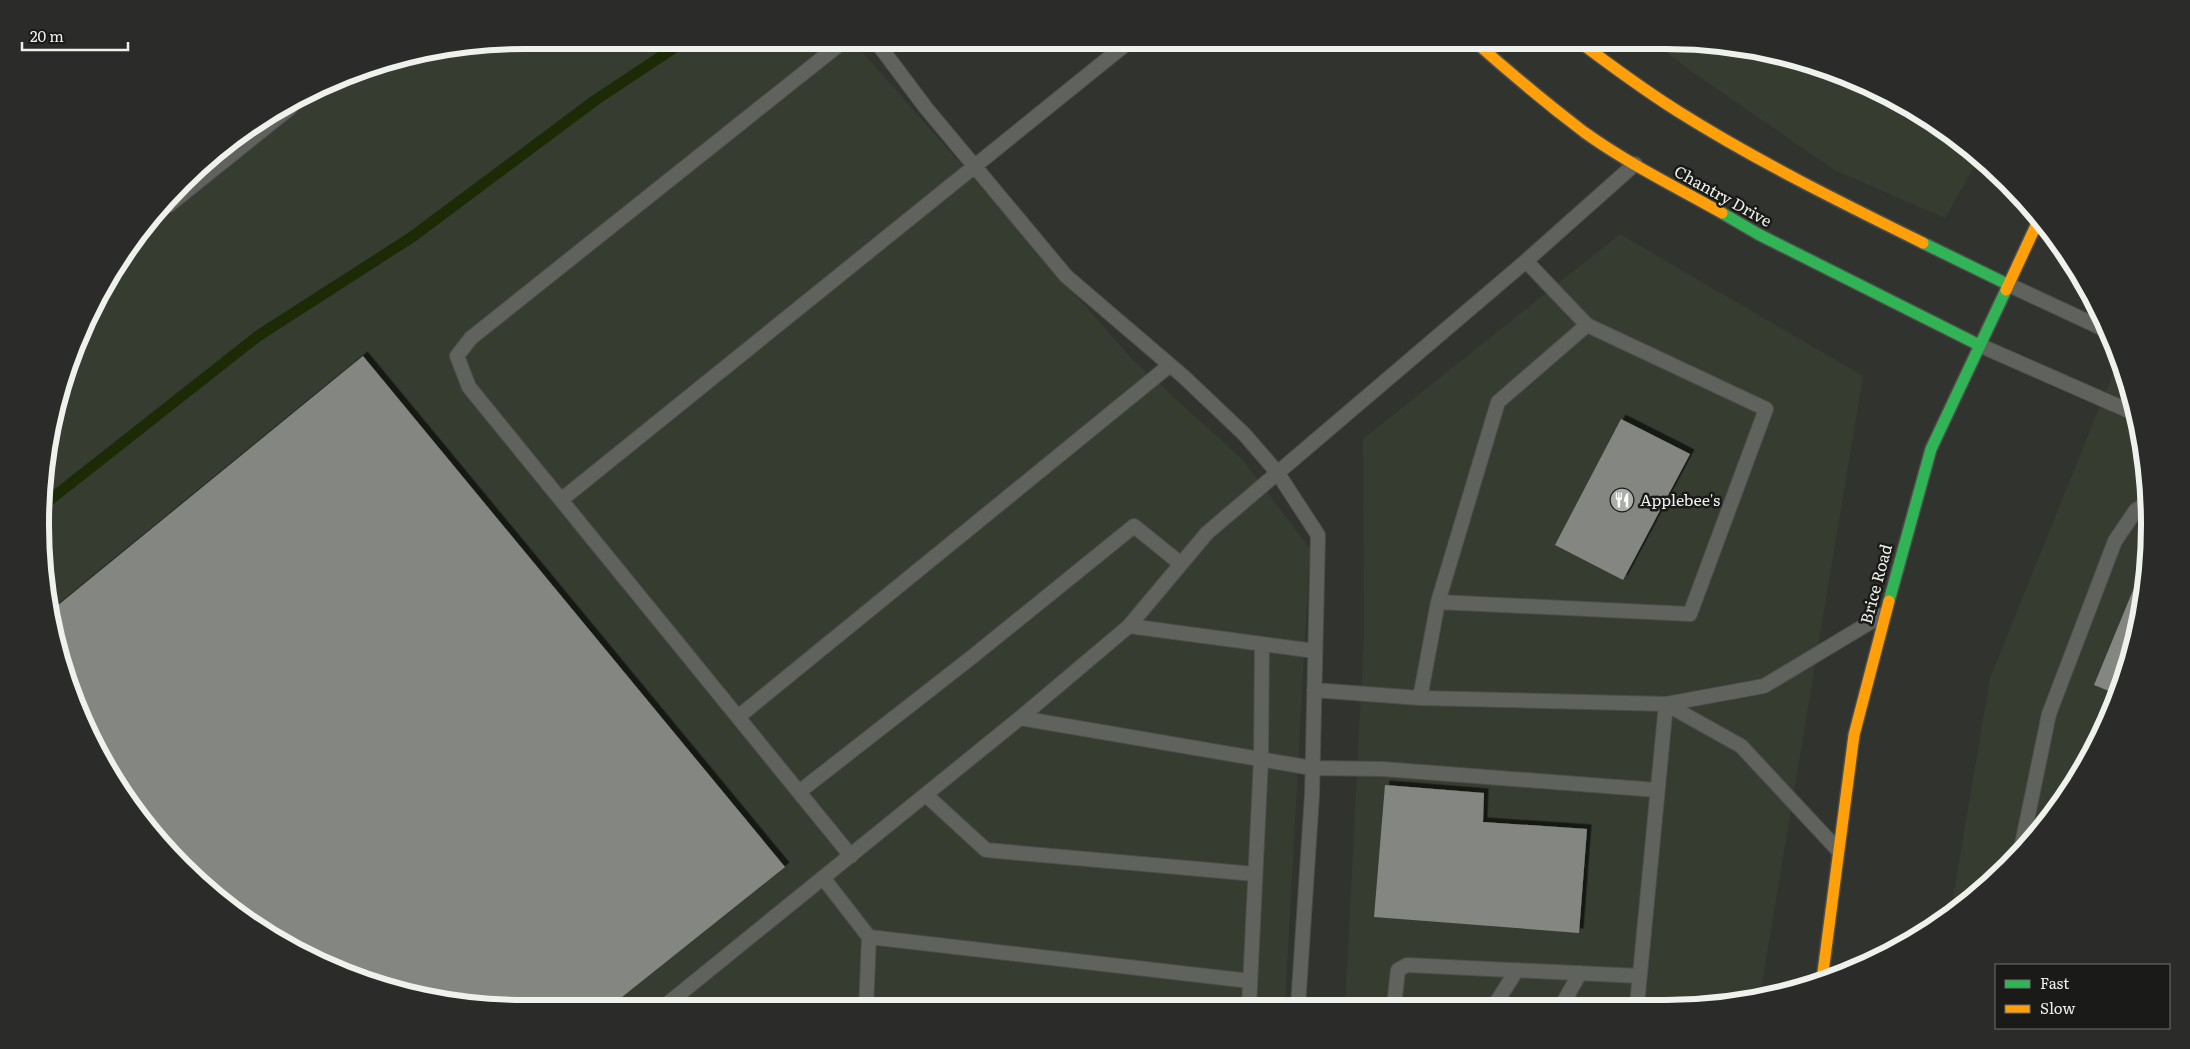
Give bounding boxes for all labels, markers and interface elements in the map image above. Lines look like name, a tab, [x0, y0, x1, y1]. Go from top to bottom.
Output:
scale bar	[22, 20, 129, 52]
text: 20 m	[30, 24, 64, 47]
street label: Chantry Drive	[1670, 158, 1777, 232]
restaurant icon: Applebee's	[1609, 487, 1635, 513]
place label: Applebee's	[1640, 487, 1720, 511]
street label: Brice Road	[1853, 541, 1897, 626]
legend	[1995, 964, 2170, 1029]
text: Fast	[2040, 971, 2069, 994]
text: Slow	[2040, 996, 2075, 1019]

